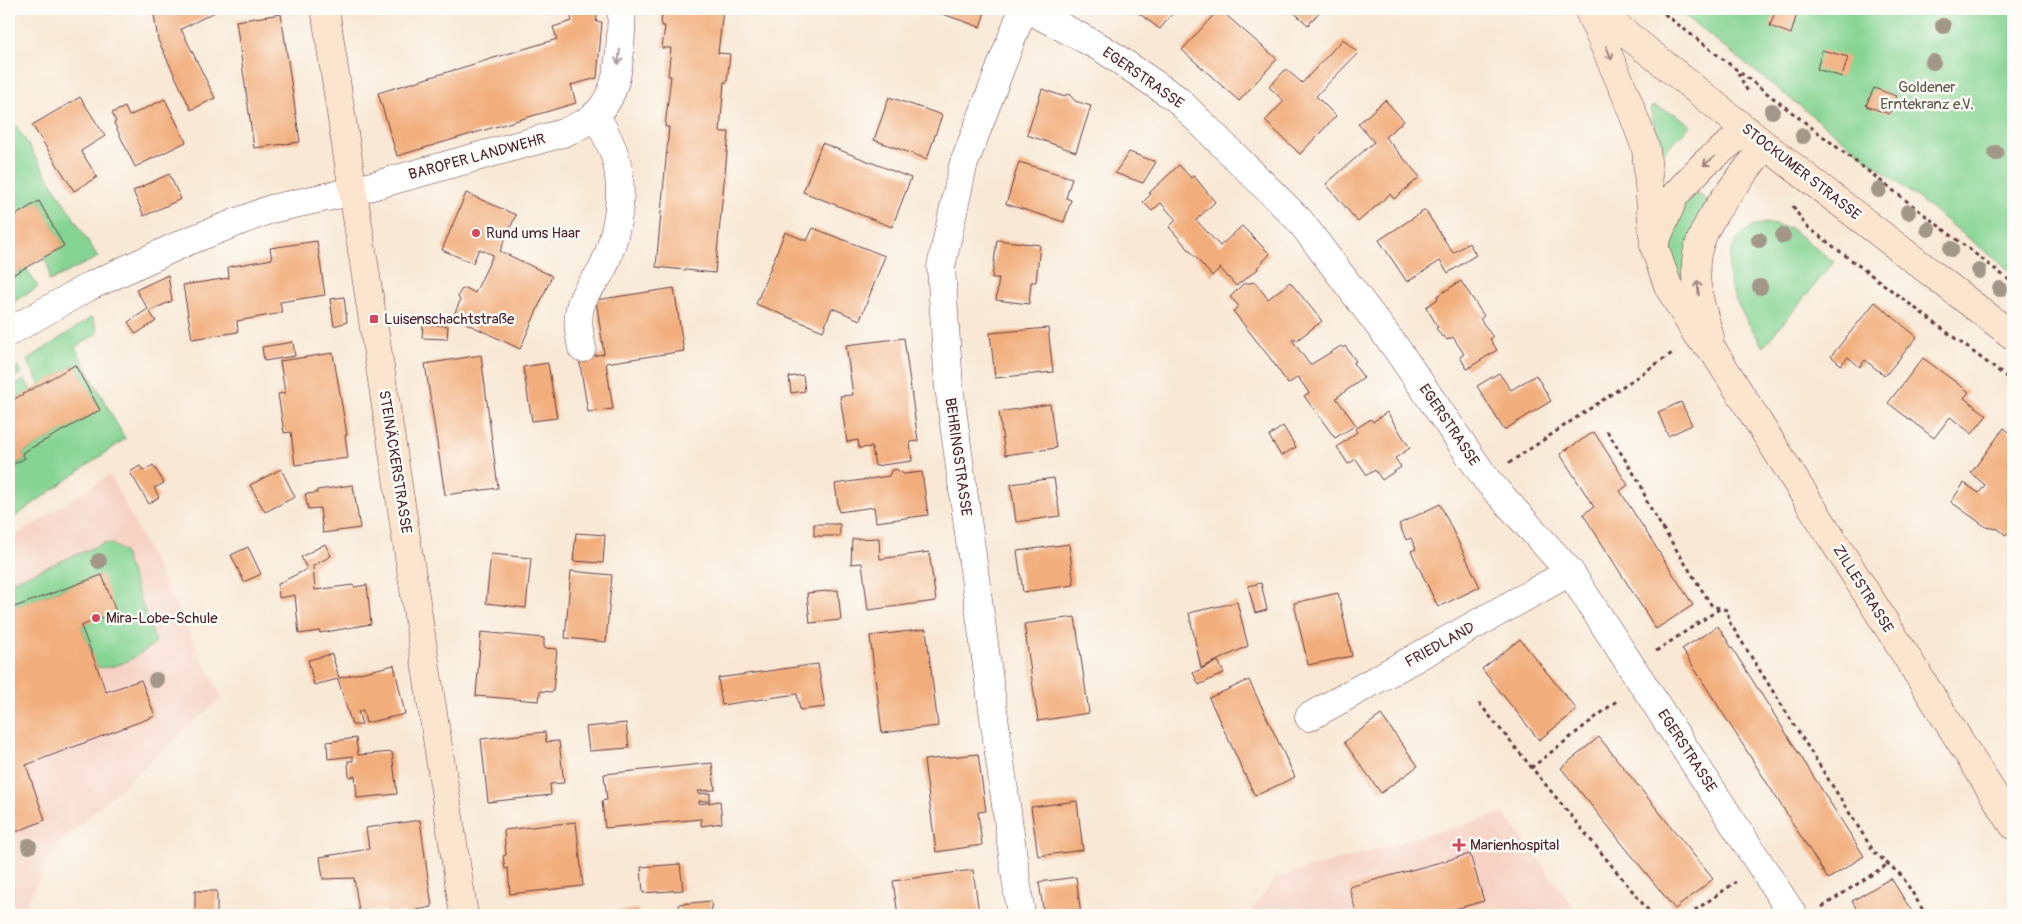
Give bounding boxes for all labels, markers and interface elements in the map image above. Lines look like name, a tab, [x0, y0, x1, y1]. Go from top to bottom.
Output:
street label: EGERSTRASSE	[1099, 43, 1188, 113]
one-way arrow	[1604, 45, 1614, 60]
one-way arrow	[614, 49, 624, 65]
park label: Goldener Erntekranz e.V.	[1880, 78, 1974, 114]
street label: STOCKUMER STRASSE	[1738, 120, 1865, 225]
street label: BAROPER LANDWEHR	[406, 129, 548, 184]
one-way arrow	[1703, 155, 1716, 166]
place label: Rund ums Haar	[486, 224, 581, 243]
marker: Rund ums Haar	[470, 227, 482, 239]
one-way arrow	[1693, 281, 1703, 297]
place label: Luisenschachtstraße	[384, 310, 515, 329]
marker: Luisenschachtstraße	[368, 313, 380, 325]
street label: EGERSTRASSE	[1415, 380, 1484, 470]
street label: STEINÄCKERSTRASSE	[374, 389, 416, 535]
street label: BEHRINGSTRASSE	[940, 396, 976, 518]
street label: ZILLESTRASSE	[1828, 542, 1898, 637]
place label: Mira-Lobe-Schule	[106, 609, 218, 628]
marker: Mira-Lobe-Schule	[90, 612, 102, 624]
street label: FRIEDLAND	[1402, 618, 1478, 672]
street label: EGERSTRASSE	[1653, 706, 1721, 796]
place label: Marienhospital	[1470, 836, 1560, 855]
marker: Marienhospital	[1452, 838, 1466, 852]

